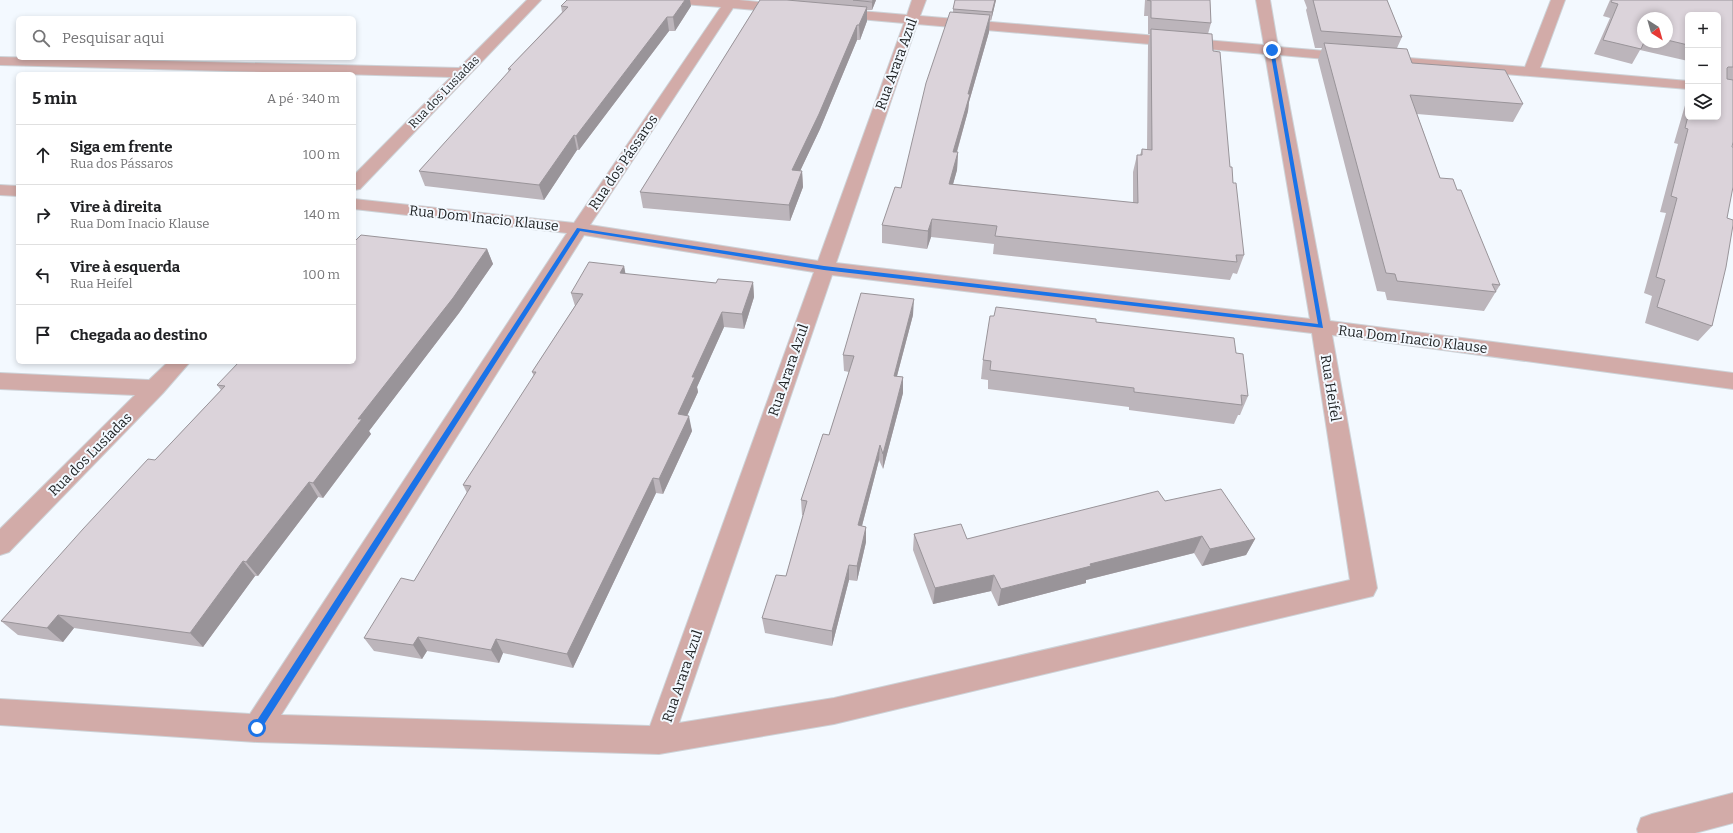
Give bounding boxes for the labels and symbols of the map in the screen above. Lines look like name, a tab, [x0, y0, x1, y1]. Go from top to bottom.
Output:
north arrow	[1637, 12, 1673, 48]
street label: Rua Arara Azul	[872, 16, 921, 112]
route end	[1263, 41, 1281, 59]
street label: Rua dos Lusíadas	[406, 53, 482, 131]
street label: Rua dos Pássaros	[585, 111, 662, 213]
street label: Rua Dom Inacio Klause	[408, 202, 560, 235]
street label: Rua Arara Azul	[765, 322, 812, 419]
street label: Rua Dom Inacio Klause	[1337, 322, 1489, 357]
street label: Rua Heifel	[1317, 354, 1344, 423]
street label: Rua dos Lusíadas	[45, 409, 136, 500]
street label: Rua Arara Azul	[659, 628, 706, 725]
route start	[248, 719, 266, 737]

